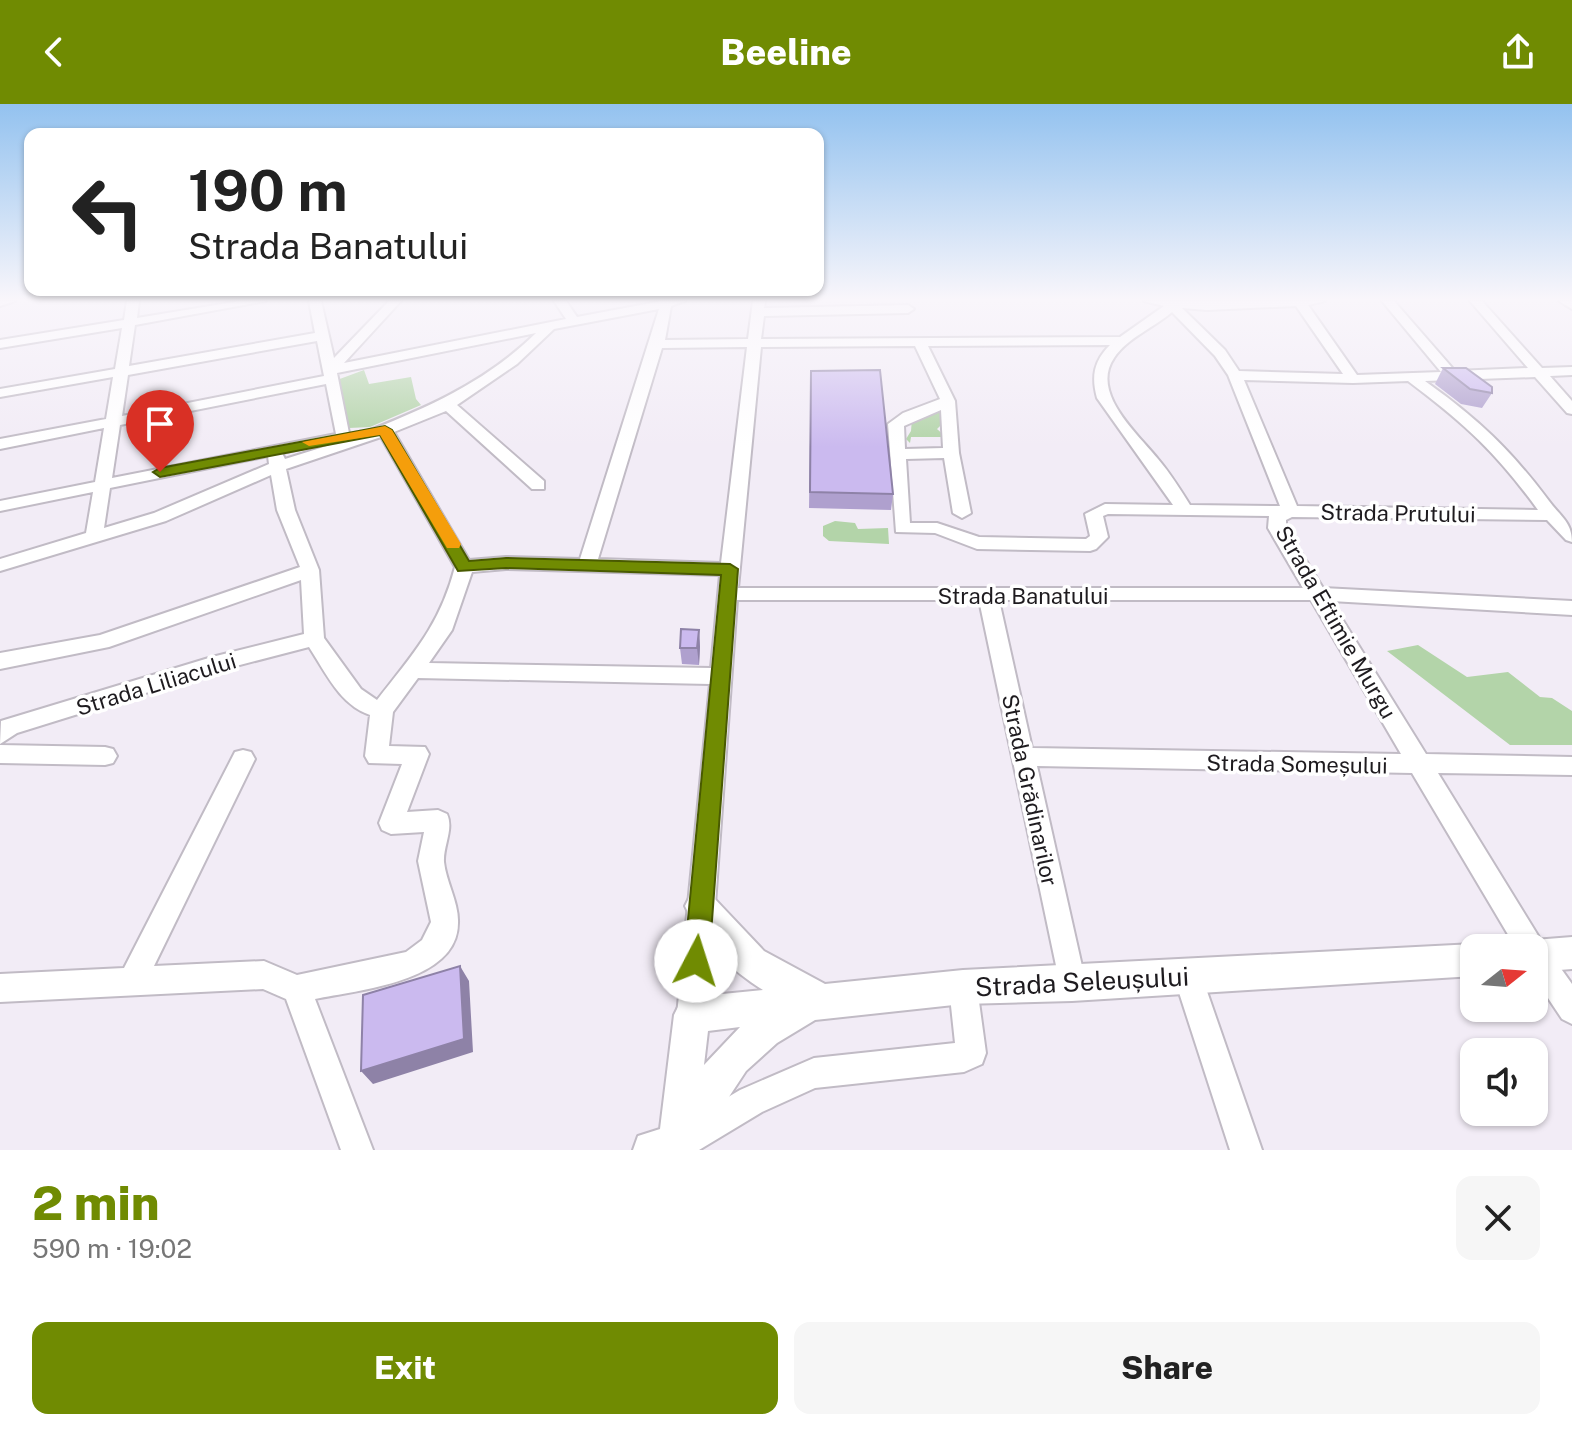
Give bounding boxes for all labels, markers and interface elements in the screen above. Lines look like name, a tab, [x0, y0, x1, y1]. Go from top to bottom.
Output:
icon: back	[32, 30, 76, 74]
icon: share	[1496, 30, 1540, 74]
text: Beeline	[720, 31, 852, 73]
text: 190 m	[188, 158, 348, 224]
icon: left	[56, 160, 160, 264]
text: Strada Banatului	[188, 225, 468, 267]
pin	[126, 390, 194, 472]
icon: arrive	[138, 402, 182, 446]
street label: Strada Prutului	[1320, 499, 1476, 527]
street label: Strada Eftimie Murgu	[1270, 521, 1402, 723]
street label: Strada Banatului	[937, 583, 1109, 609]
street label: Strada Liliacului	[73, 647, 239, 721]
street label: Strada Grădinarilor	[997, 692, 1063, 888]
street label: Strada Someșului	[1206, 749, 1388, 779]
position arrow	[654, 919, 738, 1003]
north arrow	[1460, 934, 1548, 1022]
map controls	[1460, 934, 1548, 1126]
street label: Strada Seleușului	[974, 960, 1190, 1003]
button: sound	[1460, 1038, 1548, 1126]
text: 2 min	[32, 1174, 160, 1231]
button: close	[1456, 1176, 1540, 1260]
text: 590 m · 19:02	[32, 1233, 192, 1264]
button: Exit	[32, 1322, 778, 1414]
button: Share	[794, 1322, 1540, 1414]

